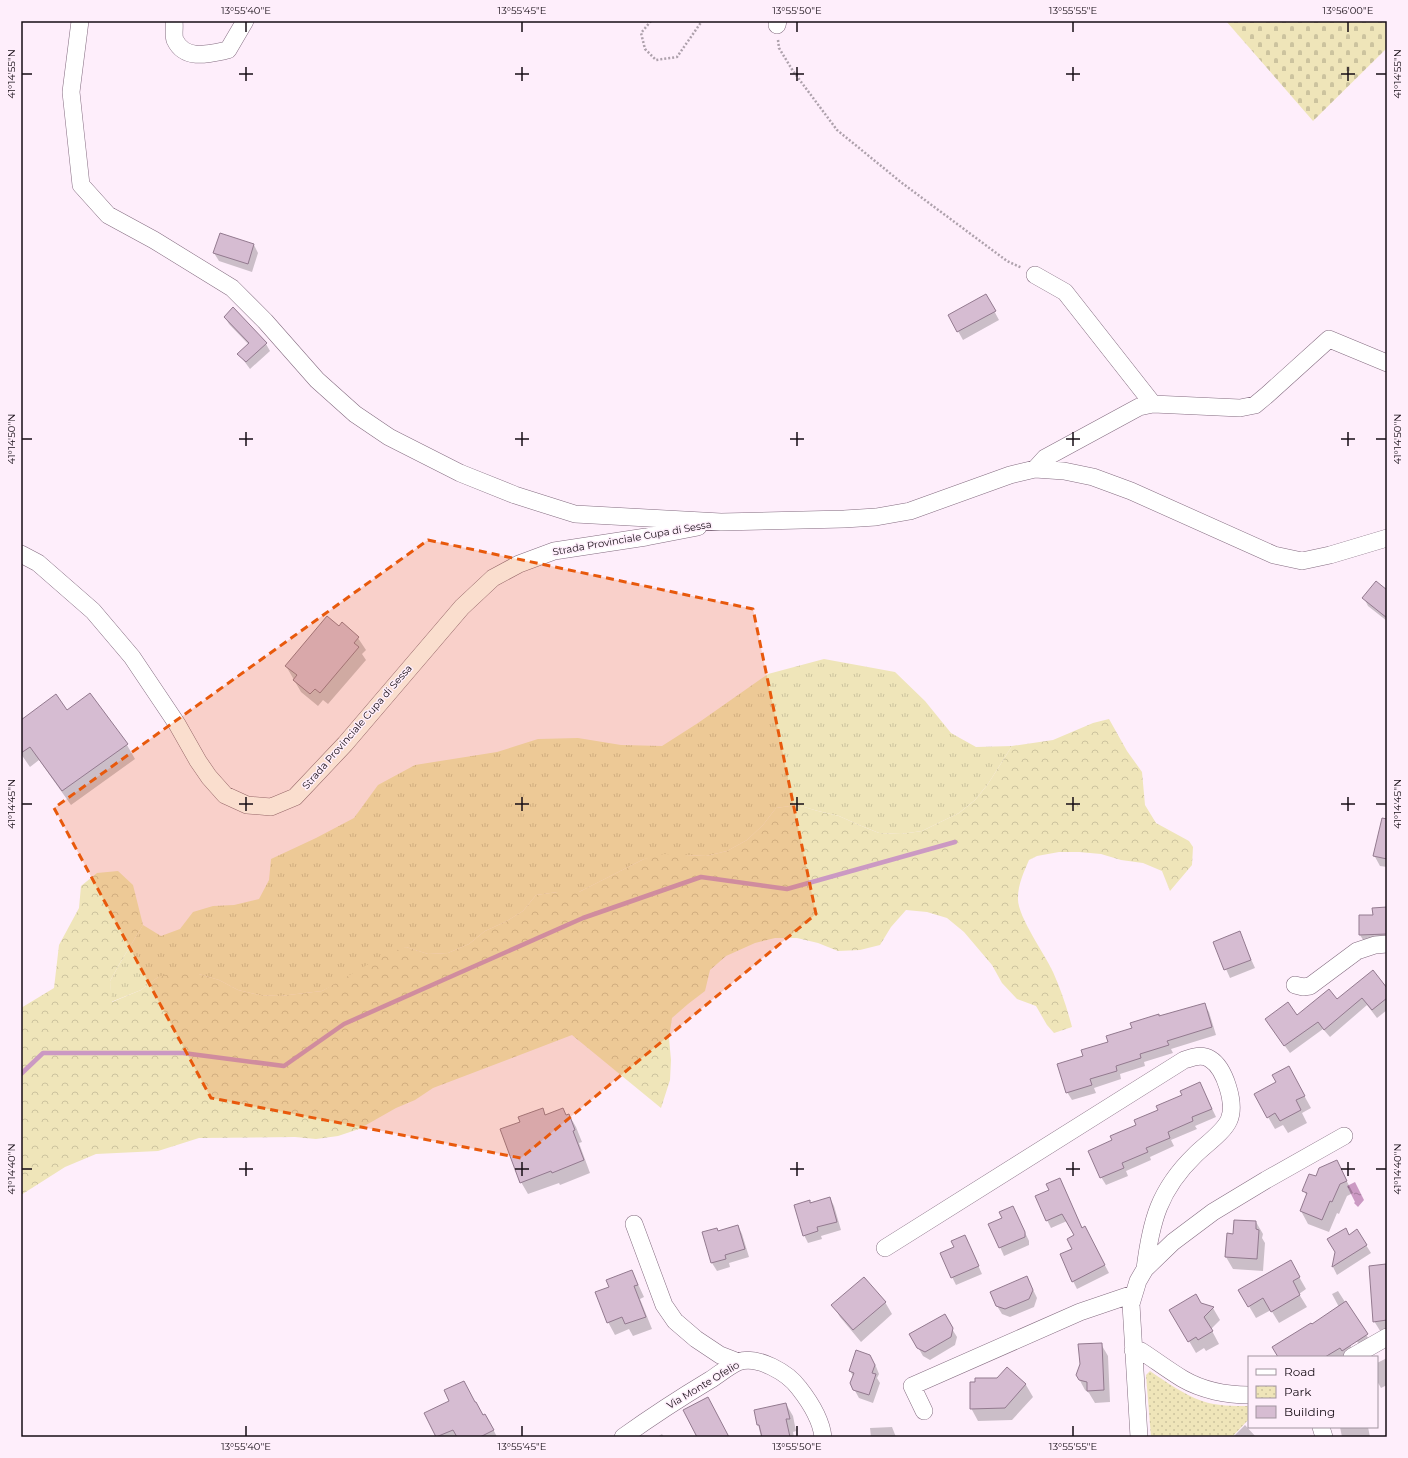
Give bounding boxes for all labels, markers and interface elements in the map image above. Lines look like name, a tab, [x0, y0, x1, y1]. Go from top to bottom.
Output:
text: 13°55'40"E	[221, 4, 271, 17]
text: 13°55'45"E	[498, 4, 547, 17]
text: 13°55'50"E	[772, 4, 822, 17]
text: 13°55'55"E	[1049, 4, 1098, 17]
text: 13°56'00"E	[1323, 4, 1374, 17]
text: 41°14'55"N	[5, 49, 18, 99]
text: 41°14'55"N	[1391, 49, 1404, 99]
text: 41°14'50"N	[5, 414, 18, 464]
text: 41°14'50"N	[1391, 414, 1404, 464]
street label: Strada Provinciale Cupa di Sessa	[552, 518, 712, 558]
street label: Strada Provinciale Cupa di Sessa	[299, 662, 415, 792]
text: 41°14'45"N	[5, 779, 18, 829]
text: 41°14'45"N	[1391, 779, 1404, 829]
text: 41°14'40"N	[5, 1143, 18, 1195]
text: 41°14'40"N	[1391, 1143, 1404, 1195]
legend	[1248, 1356, 1378, 1428]
street label: Via Monte Ofelio	[664, 1358, 742, 1412]
text: Road	[1284, 1364, 1315, 1379]
text: Park	[1284, 1384, 1312, 1399]
text: Building	[1284, 1404, 1335, 1419]
text: 13°55'40"E	[221, 1440, 271, 1453]
text: 13°55'45"E	[498, 1440, 547, 1453]
text: 13°55'50"E	[772, 1440, 822, 1453]
text: 13°55'55"E	[1049, 1440, 1098, 1453]

